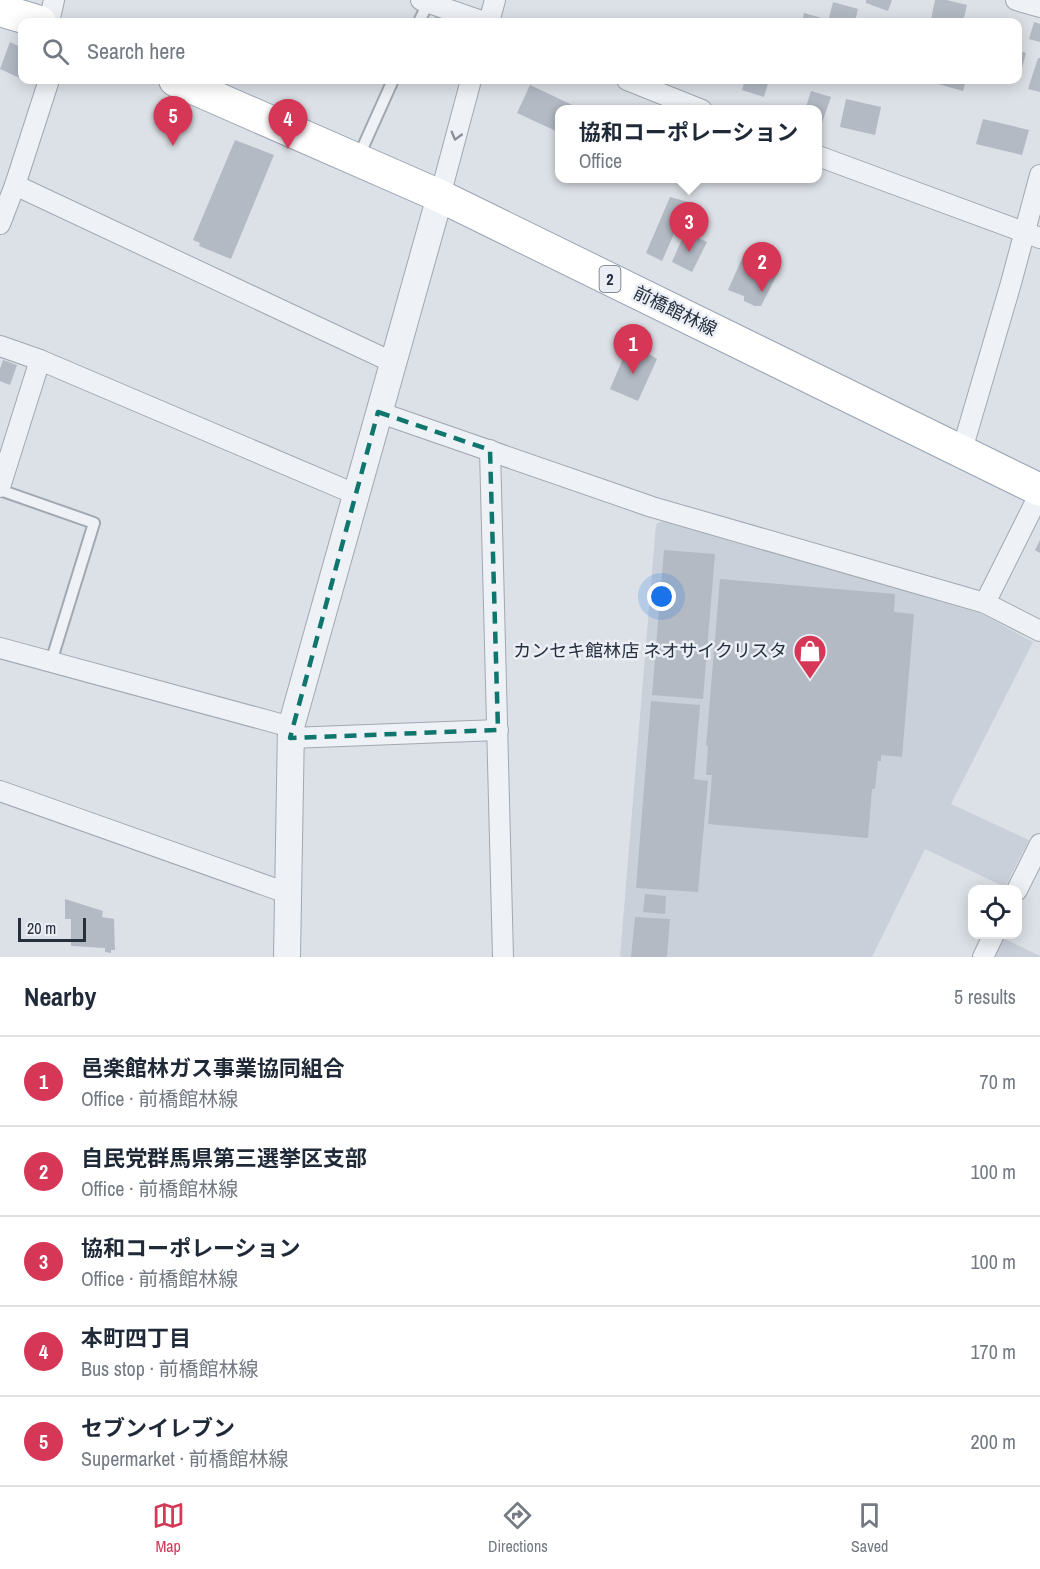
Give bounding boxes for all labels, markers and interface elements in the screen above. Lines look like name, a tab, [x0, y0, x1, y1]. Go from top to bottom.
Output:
search box	[18, 18, 1022, 84]
icon: search	[39, 35, 72, 68]
text: Search here	[87, 36, 185, 66]
pin: 5	[154, 96, 192, 146]
pin: 4	[268, 100, 308, 149]
popup	[555, 105, 822, 183]
text: 協和コーポレーション	[579, 117, 798, 147]
one-way arrow	[451, 130, 463, 141]
text: Office	[579, 147, 622, 174]
pin: 3	[670, 202, 708, 252]
pin: 2	[742, 242, 782, 292]
road number: 2	[600, 266, 620, 292]
street label: 前橋館林線	[629, 280, 721, 342]
pin: 1	[614, 324, 652, 374]
your location	[647, 582, 676, 611]
shop icon: カンセキ館林店 ネオサイクリスタ	[792, 633, 828, 680]
place label: カンセキ館林店 ネオサイクリスタ	[513, 638, 787, 663]
map controls	[968, 885, 1022, 939]
button: locate	[968, 885, 1022, 939]
scale bar	[18, 915, 86, 942]
text: 20 m	[27, 917, 56, 939]
text: Nearby	[24, 979, 96, 1014]
text: 5 results	[954, 983, 1016, 1010]
text: 邑楽館林ガス事業協同組合	[81, 1053, 345, 1083]
text: 1	[39, 1068, 48, 1095]
text: 70 m	[980, 1068, 1016, 1095]
text: Office · 前橋館林線	[81, 1085, 238, 1112]
text: 自民党群馬県第三選挙区支部	[81, 1143, 367, 1173]
text: 2	[39, 1158, 48, 1185]
text: 100 m	[970, 1158, 1016, 1185]
text: Office · 前橋館林線	[81, 1175, 238, 1202]
text: 協和コーポレーション	[81, 1233, 301, 1263]
text: 3	[39, 1248, 48, 1275]
text: 100 m	[970, 1248, 1016, 1275]
text: Office · 前橋館林線	[81, 1265, 238, 1292]
text: 本町四丁目	[81, 1323, 191, 1353]
text: 4	[39, 1338, 48, 1365]
text: 170 m	[970, 1338, 1016, 1365]
text: Bus stop · 前橋館林線	[81, 1355, 259, 1382]
text: セブンイレブン	[81, 1413, 235, 1443]
text: 5	[39, 1428, 48, 1455]
text: 200 m	[970, 1428, 1016, 1455]
text: Supermarket · 前橋館林線	[81, 1445, 289, 1472]
tab: Map	[152, 1499, 185, 1557]
tab: Directions	[488, 1499, 548, 1557]
tab: Saved	[851, 1499, 888, 1557]

